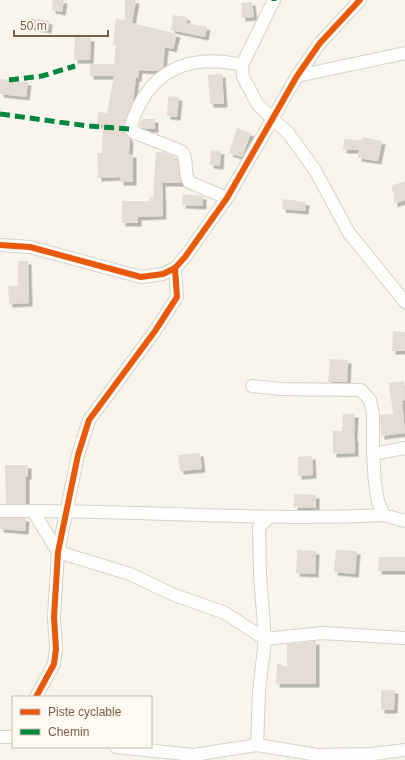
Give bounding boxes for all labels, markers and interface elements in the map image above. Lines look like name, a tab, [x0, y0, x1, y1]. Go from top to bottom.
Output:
scale bar	[14, 12, 108, 38]
text: 50 m	[20, 19, 47, 33]
legend	[12, 696, 152, 748]
text: Piste cyclable	[48, 705, 122, 719]
text: Chemin	[48, 725, 89, 739]

